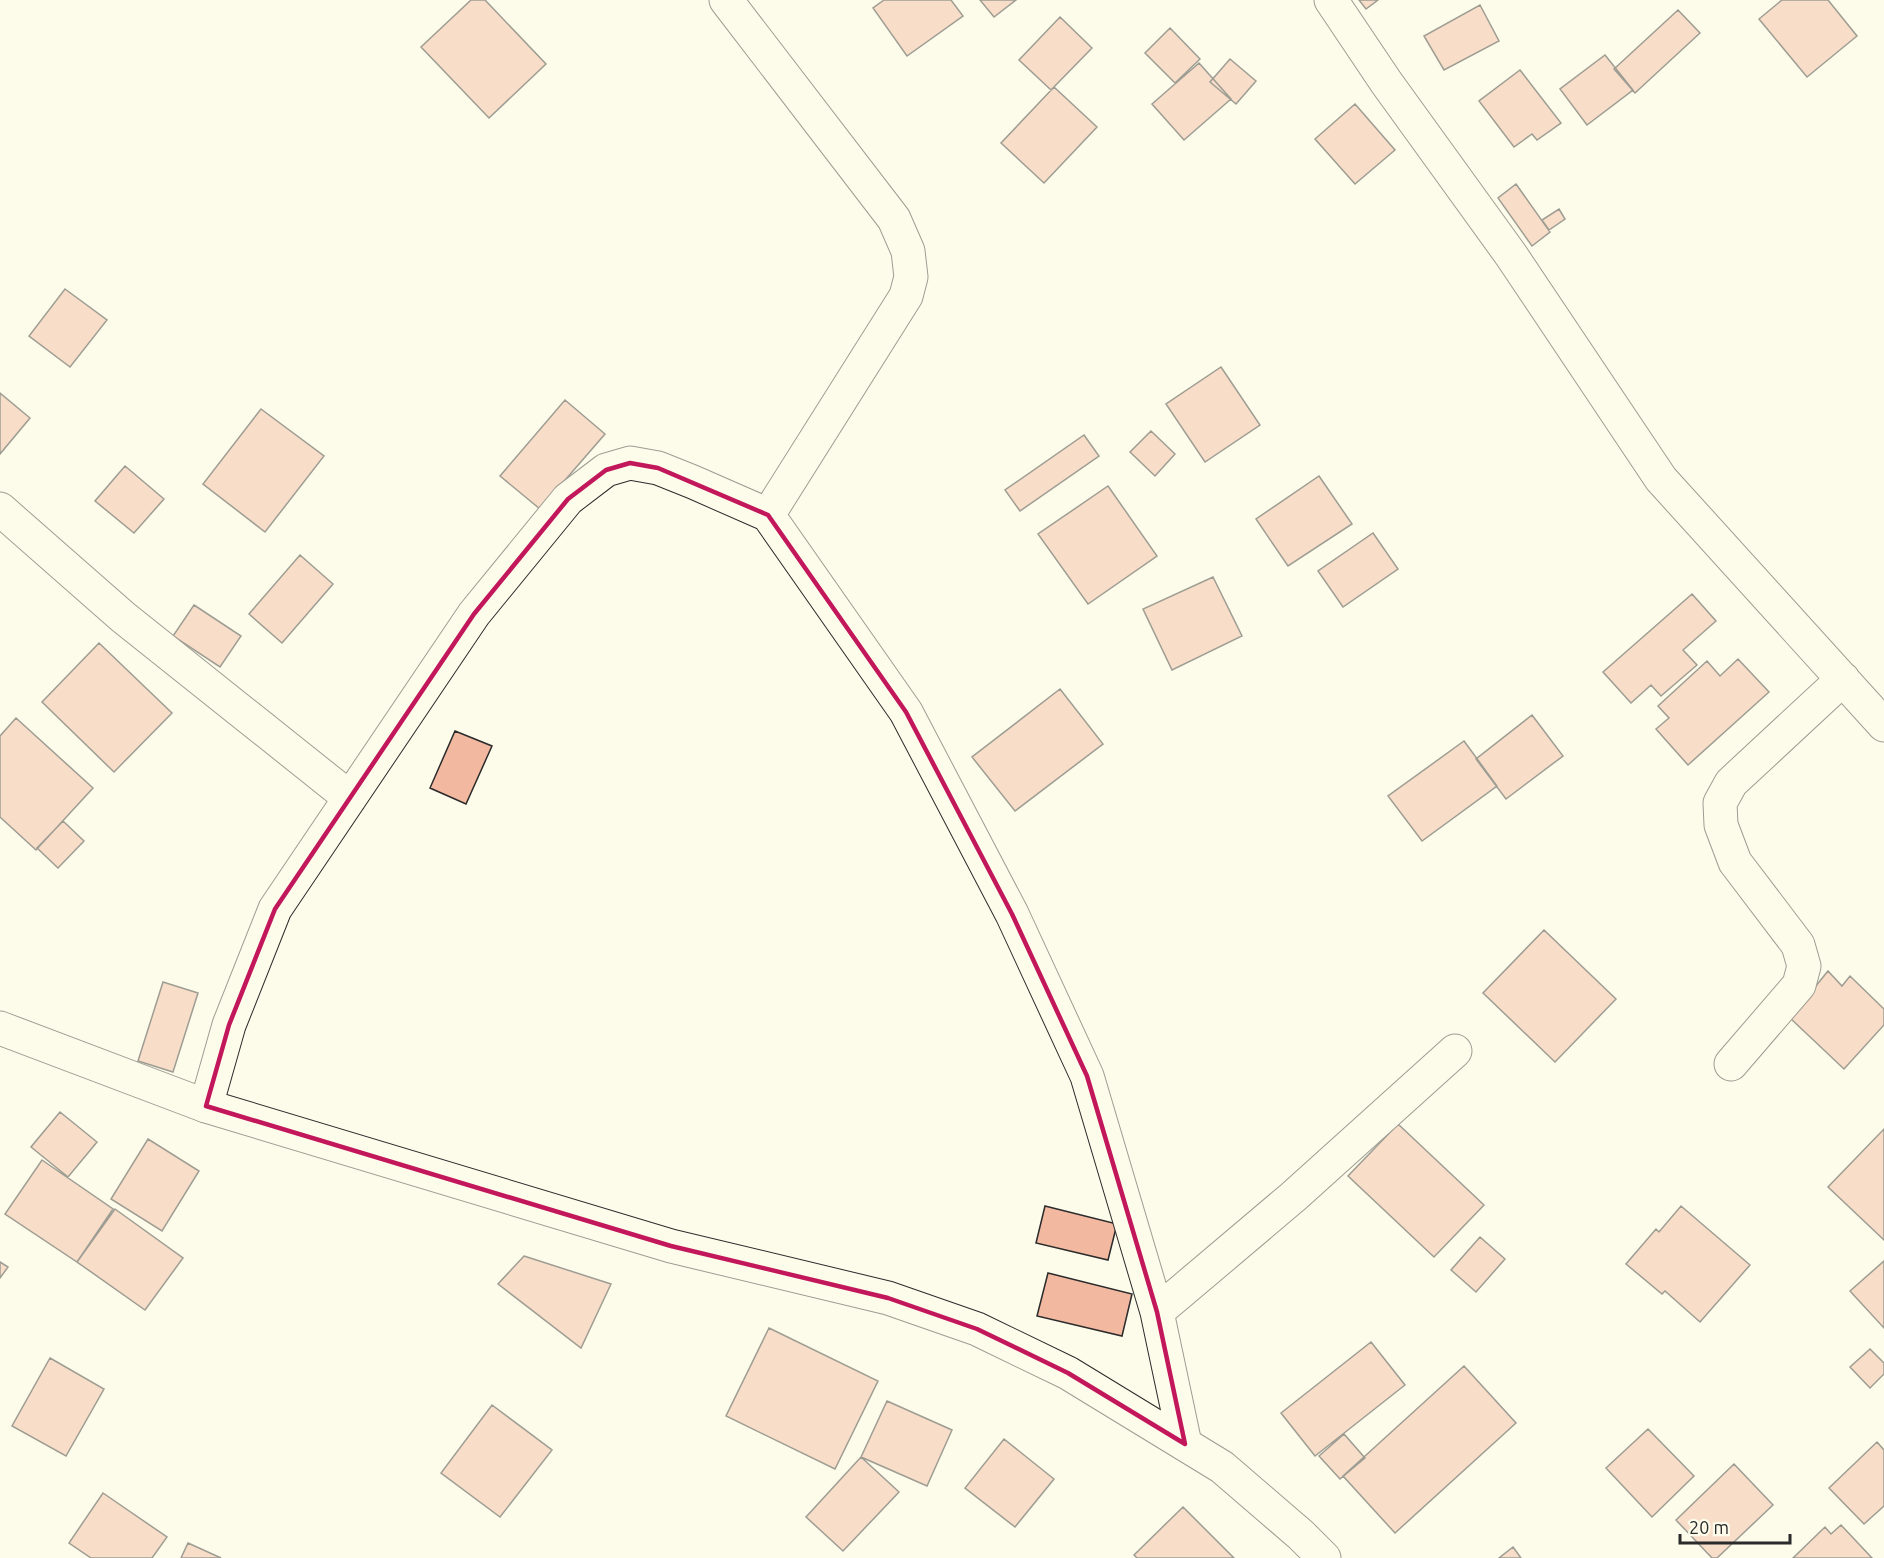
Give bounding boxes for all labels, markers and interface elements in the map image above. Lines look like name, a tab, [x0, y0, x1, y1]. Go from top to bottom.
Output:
scale bar	[1680, 1507, 1790, 1545]
text: 20 m	[1689, 1517, 1729, 1537]

